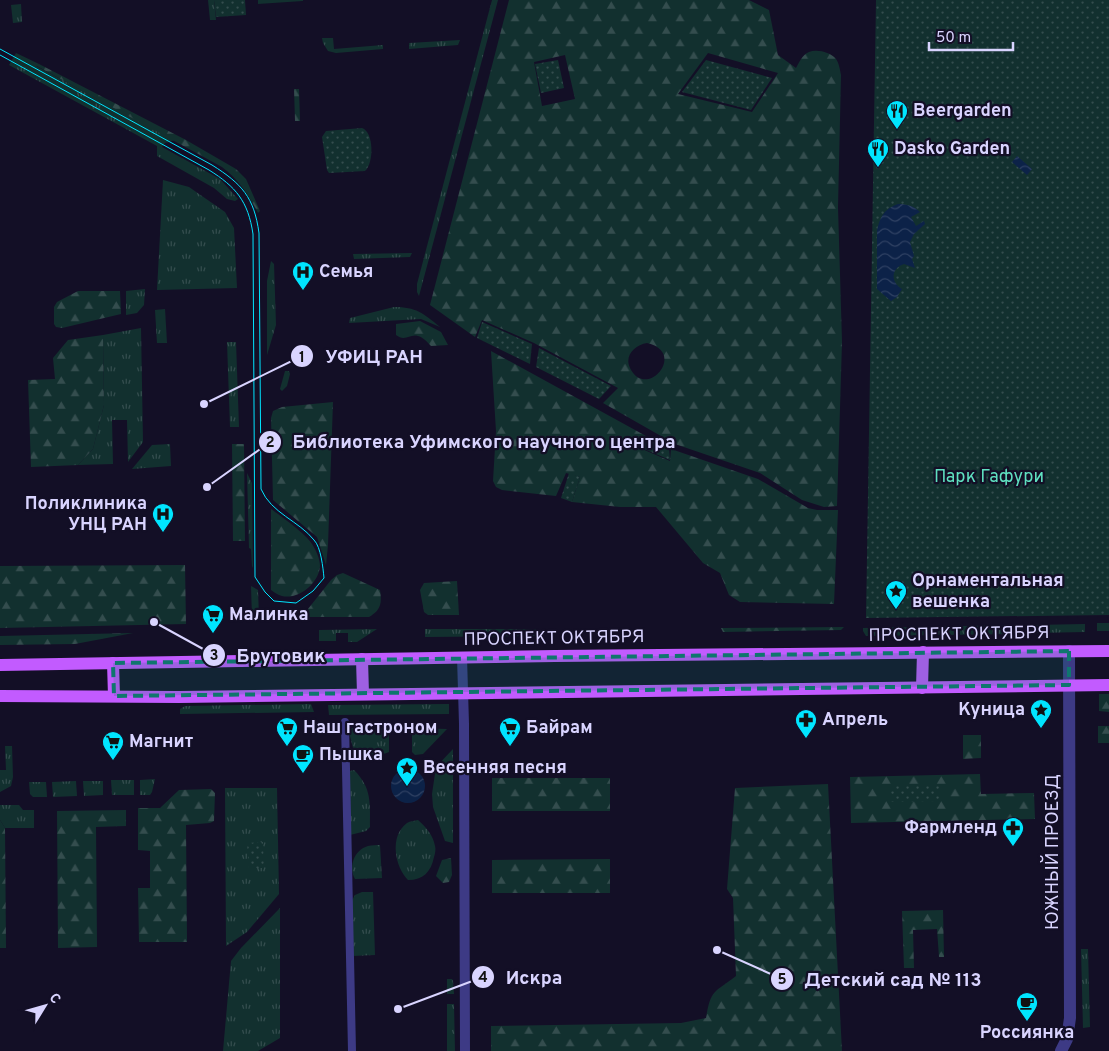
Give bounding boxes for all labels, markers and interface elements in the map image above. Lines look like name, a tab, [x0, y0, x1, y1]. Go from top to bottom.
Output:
scale bar	[929, 20, 1013, 52]
text: 50 m	[936, 29, 971, 48]
restaurant icon: Beergarden	[885, 99, 909, 130]
place label: Beergarden	[913, 100, 1012, 123]
restaurant icon: Dasko Garden	[866, 137, 890, 168]
place label: Dasko Garden	[894, 138, 1010, 161]
hospital icon: Семья	[291, 260, 315, 291]
place label: Семья	[319, 261, 373, 284]
callout: УФИЦ РАН	[289, 339, 433, 373]
text: УФИЦ РАН	[325, 346, 423, 370]
text: 1	[299, 349, 305, 368]
callout: Библиотека Уфимского научного центра	[258, 425, 686, 459]
text: Библиотека Уфимского научного центра	[292, 431, 676, 455]
text: 2	[265, 434, 275, 453]
park label: Парк Гафури	[934, 466, 1044, 489]
place label: Поликлиника УНЦ РАН	[25, 493, 147, 537]
hospital icon: Поликлиника УНЦ РАН	[151, 502, 175, 533]
place label: Орнаментальная вешенка	[912, 570, 1064, 614]
place icon: Орнаментальная вешенка	[884, 579, 908, 610]
supermarket icon: Малинка	[201, 603, 225, 634]
place label: Малинка	[229, 604, 308, 627]
street label: ПРОСПЕКТ ОКТЯБРЯ	[868, 622, 1050, 648]
street label: ПРОСПЕКТ ОКТЯБРЯ	[463, 626, 645, 652]
callout: Брутовик	[202, 638, 336, 672]
text: Брутовик	[237, 645, 325, 669]
text: 3	[210, 647, 219, 666]
place icon: Куница	[1029, 698, 1053, 729]
place label: Куница	[958, 699, 1025, 722]
pharmacy icon: Апрель	[794, 708, 818, 739]
place label: Апрель	[822, 709, 888, 732]
supermarket icon: Наш гастроном	[275, 716, 299, 747]
supermarket icon: Байрам	[498, 716, 522, 747]
place label: Наш гастроном	[303, 717, 438, 740]
place label: Байрам	[526, 717, 593, 740]
supermarket icon: Магнит	[101, 730, 125, 761]
place label: Магнит	[129, 731, 194, 754]
cafe icon: Пышка	[291, 743, 315, 774]
place label: Пышка	[319, 744, 383, 767]
place icon: Весенняя песня	[395, 756, 419, 787]
place label: Весенняя песня	[423, 757, 567, 780]
street label: ЮЖНЫЙ ПРОЕЗД	[1040, 774, 1065, 930]
pharmacy icon: Фармленд	[1001, 816, 1025, 847]
place label: Фармленд	[905, 817, 997, 840]
callout: Искра	[470, 960, 572, 994]
callout: Детский сад № 113	[769, 962, 992, 996]
text: Искра	[506, 967, 562, 991]
text: 4	[478, 969, 488, 988]
text: Детский сад № 113	[804, 969, 982, 993]
text: 5	[777, 971, 787, 990]
north arrow	[20, 981, 70, 1031]
text: С	[45, 990, 64, 1008]
cafe icon: Россиянка	[1015, 991, 1039, 1022]
place label: Россиянка	[980, 1022, 1074, 1045]

